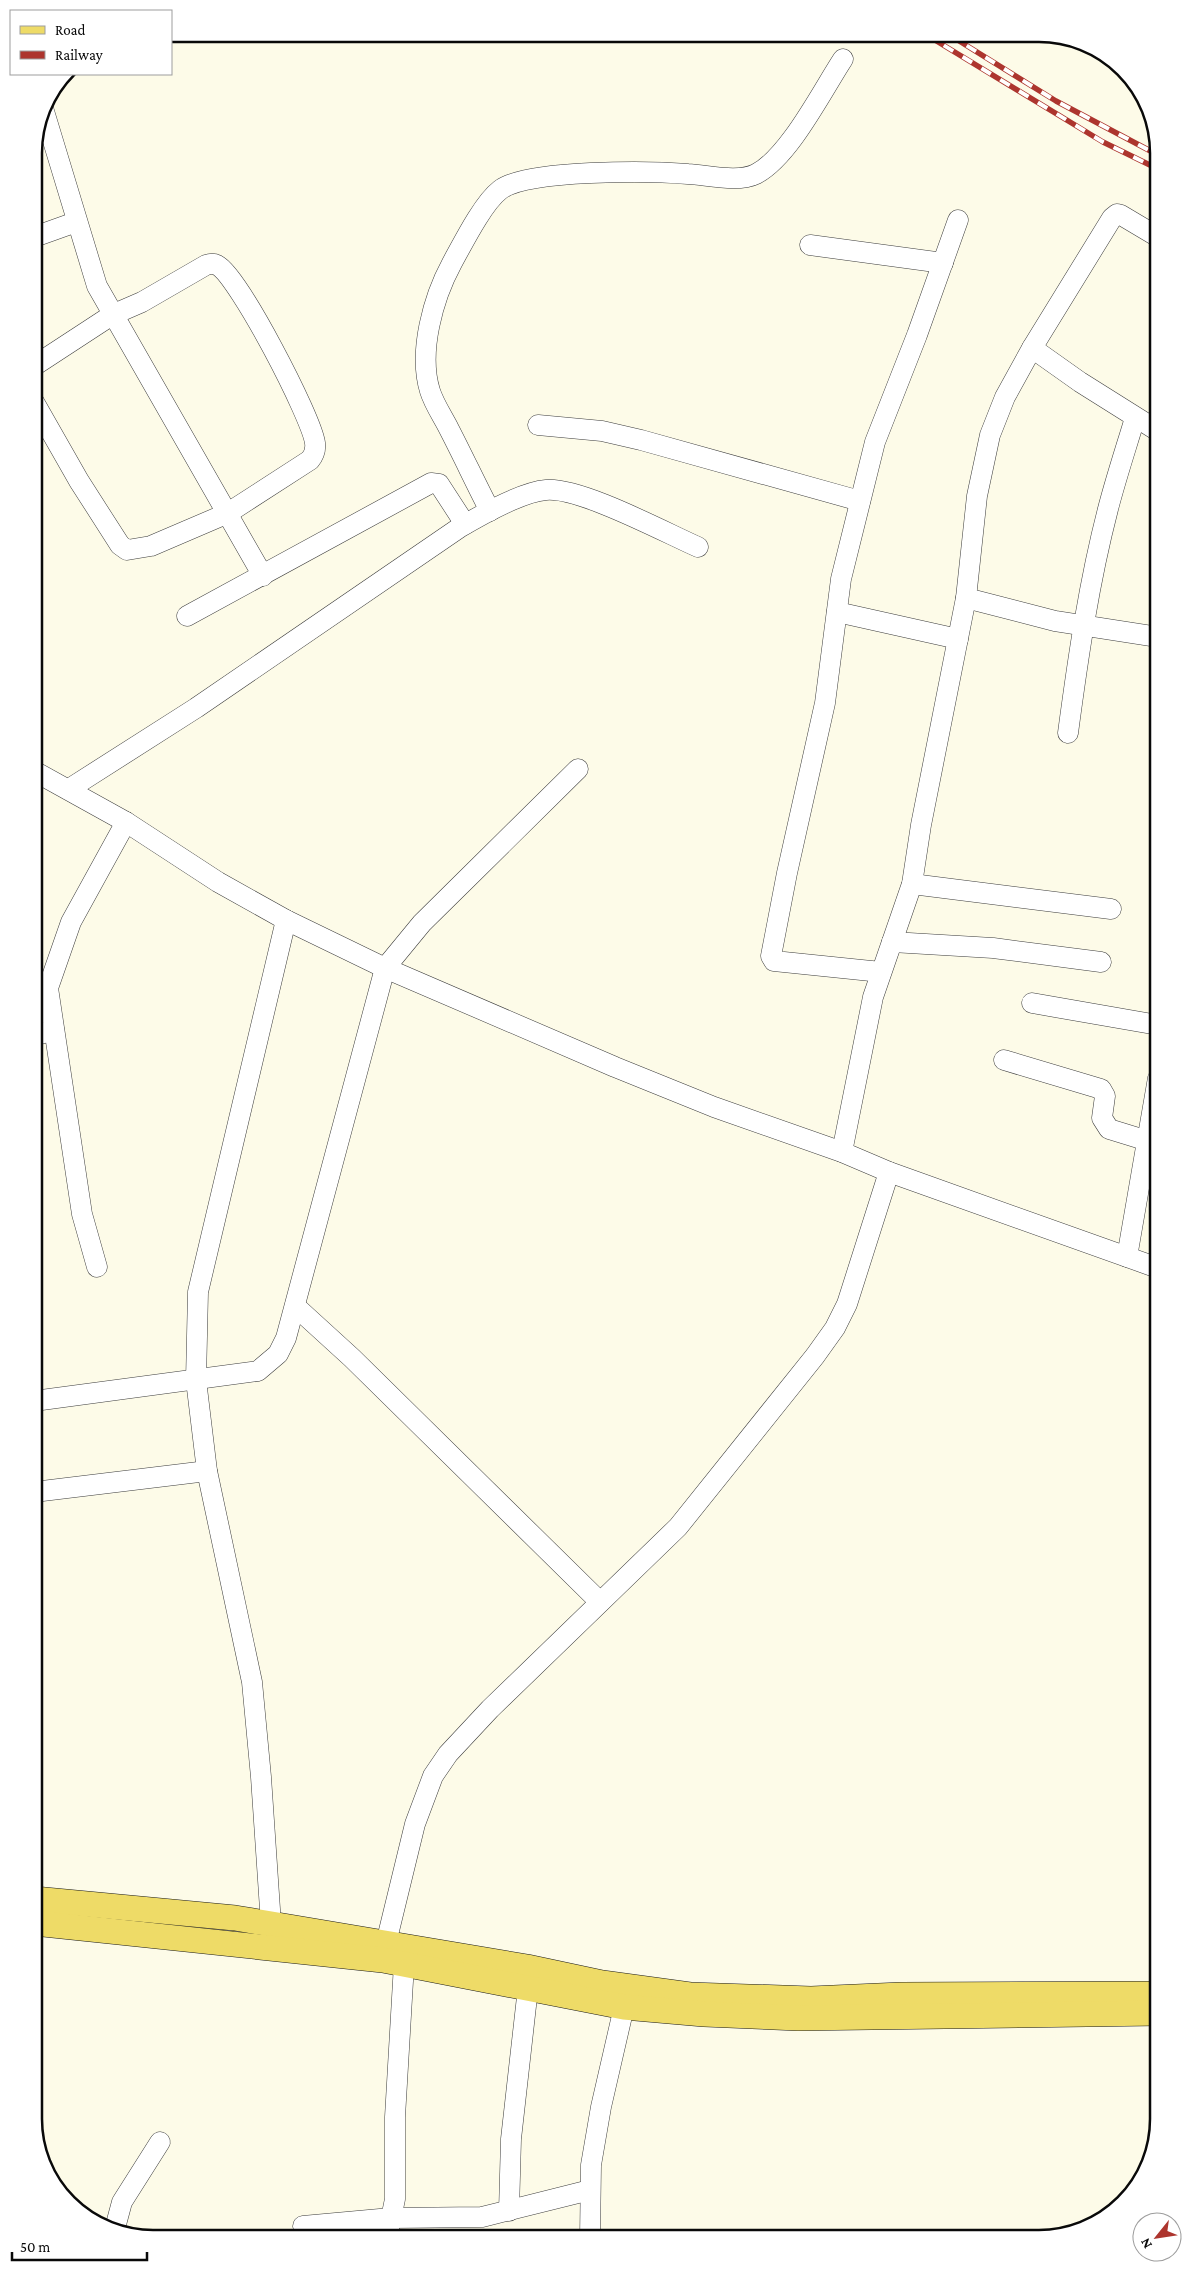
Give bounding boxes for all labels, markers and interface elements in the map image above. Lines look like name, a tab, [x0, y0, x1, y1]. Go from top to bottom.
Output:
legend	[10, 10, 172, 75]
text: Road	[55, 22, 86, 38]
text: Railway	[55, 47, 103, 64]
north arrow	[1132, 2212, 1182, 2262]
scale bar	[12, 2230, 148, 2262]
text: N	[1136, 2235, 1155, 2252]
text: 50 m	[20, 2239, 50, 2255]

